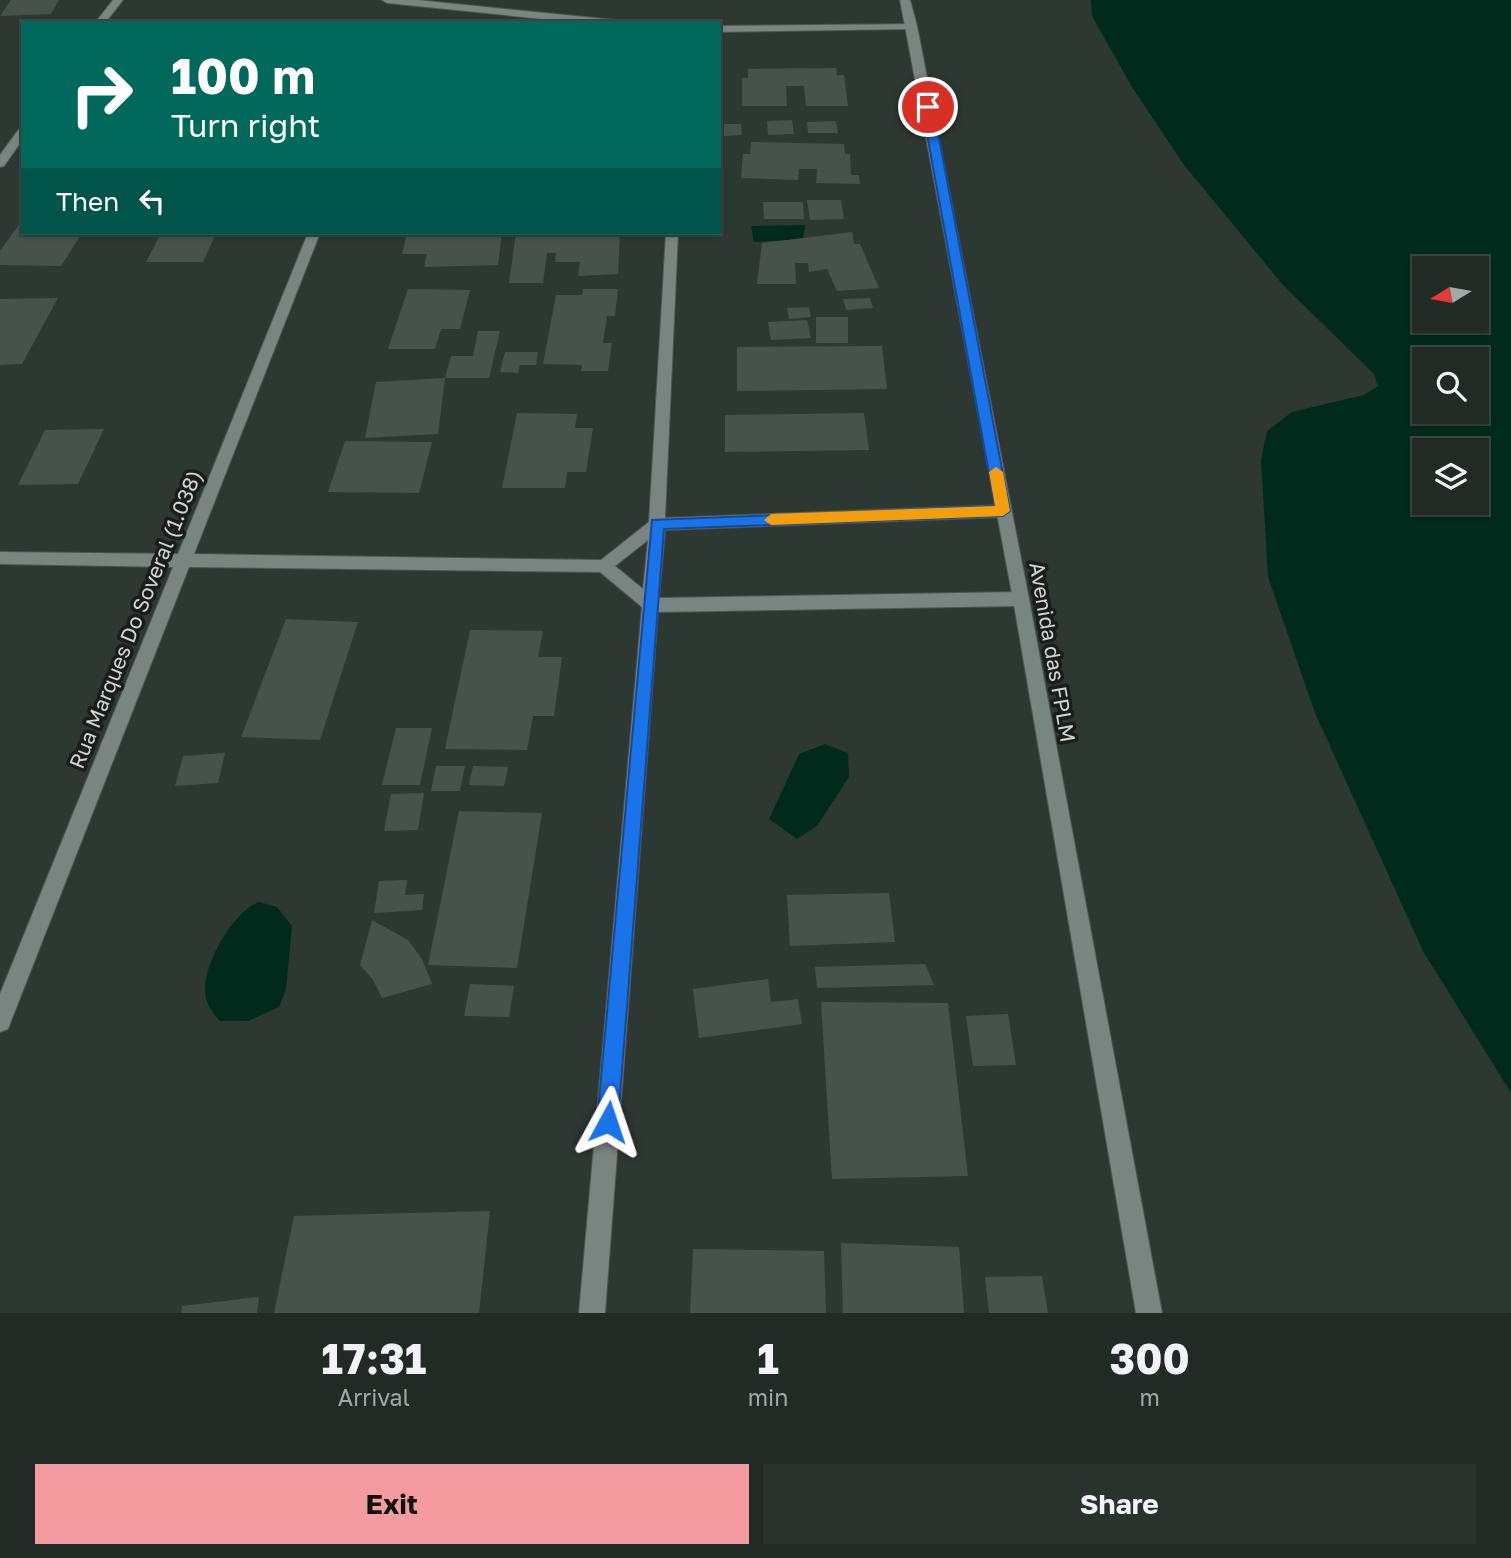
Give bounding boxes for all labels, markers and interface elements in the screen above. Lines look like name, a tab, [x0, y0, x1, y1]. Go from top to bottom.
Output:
text: 100 m	[171, 46, 315, 105]
icon: right	[56, 49, 147, 140]
pin	[898, 77, 958, 137]
icon: arrive	[909, 88, 947, 126]
text: Turn right	[171, 106, 320, 144]
icon: left	[133, 182, 171, 220]
text: Then	[56, 186, 119, 217]
north arrow	[1412, 256, 1489, 332]
map controls	[1412, 256, 1489, 515]
button: search	[1412, 347, 1489, 424]
button: layers	[1412, 438, 1489, 515]
street label: Rua Marques Do Soveral (1.038)	[63, 466, 207, 772]
street label: Avenida das FPLM	[1024, 560, 1082, 744]
position arrow	[571, 1085, 645, 1159]
text: 17:31	[321, 1333, 426, 1383]
text: 1	[757, 1333, 779, 1383]
text: 300	[1110, 1333, 1190, 1383]
text: Arrival	[338, 1383, 410, 1411]
text: min	[748, 1383, 788, 1411]
text: m	[1139, 1383, 1160, 1411]
button: Exit	[35, 1464, 749, 1544]
button: Share	[763, 1464, 1476, 1544]

